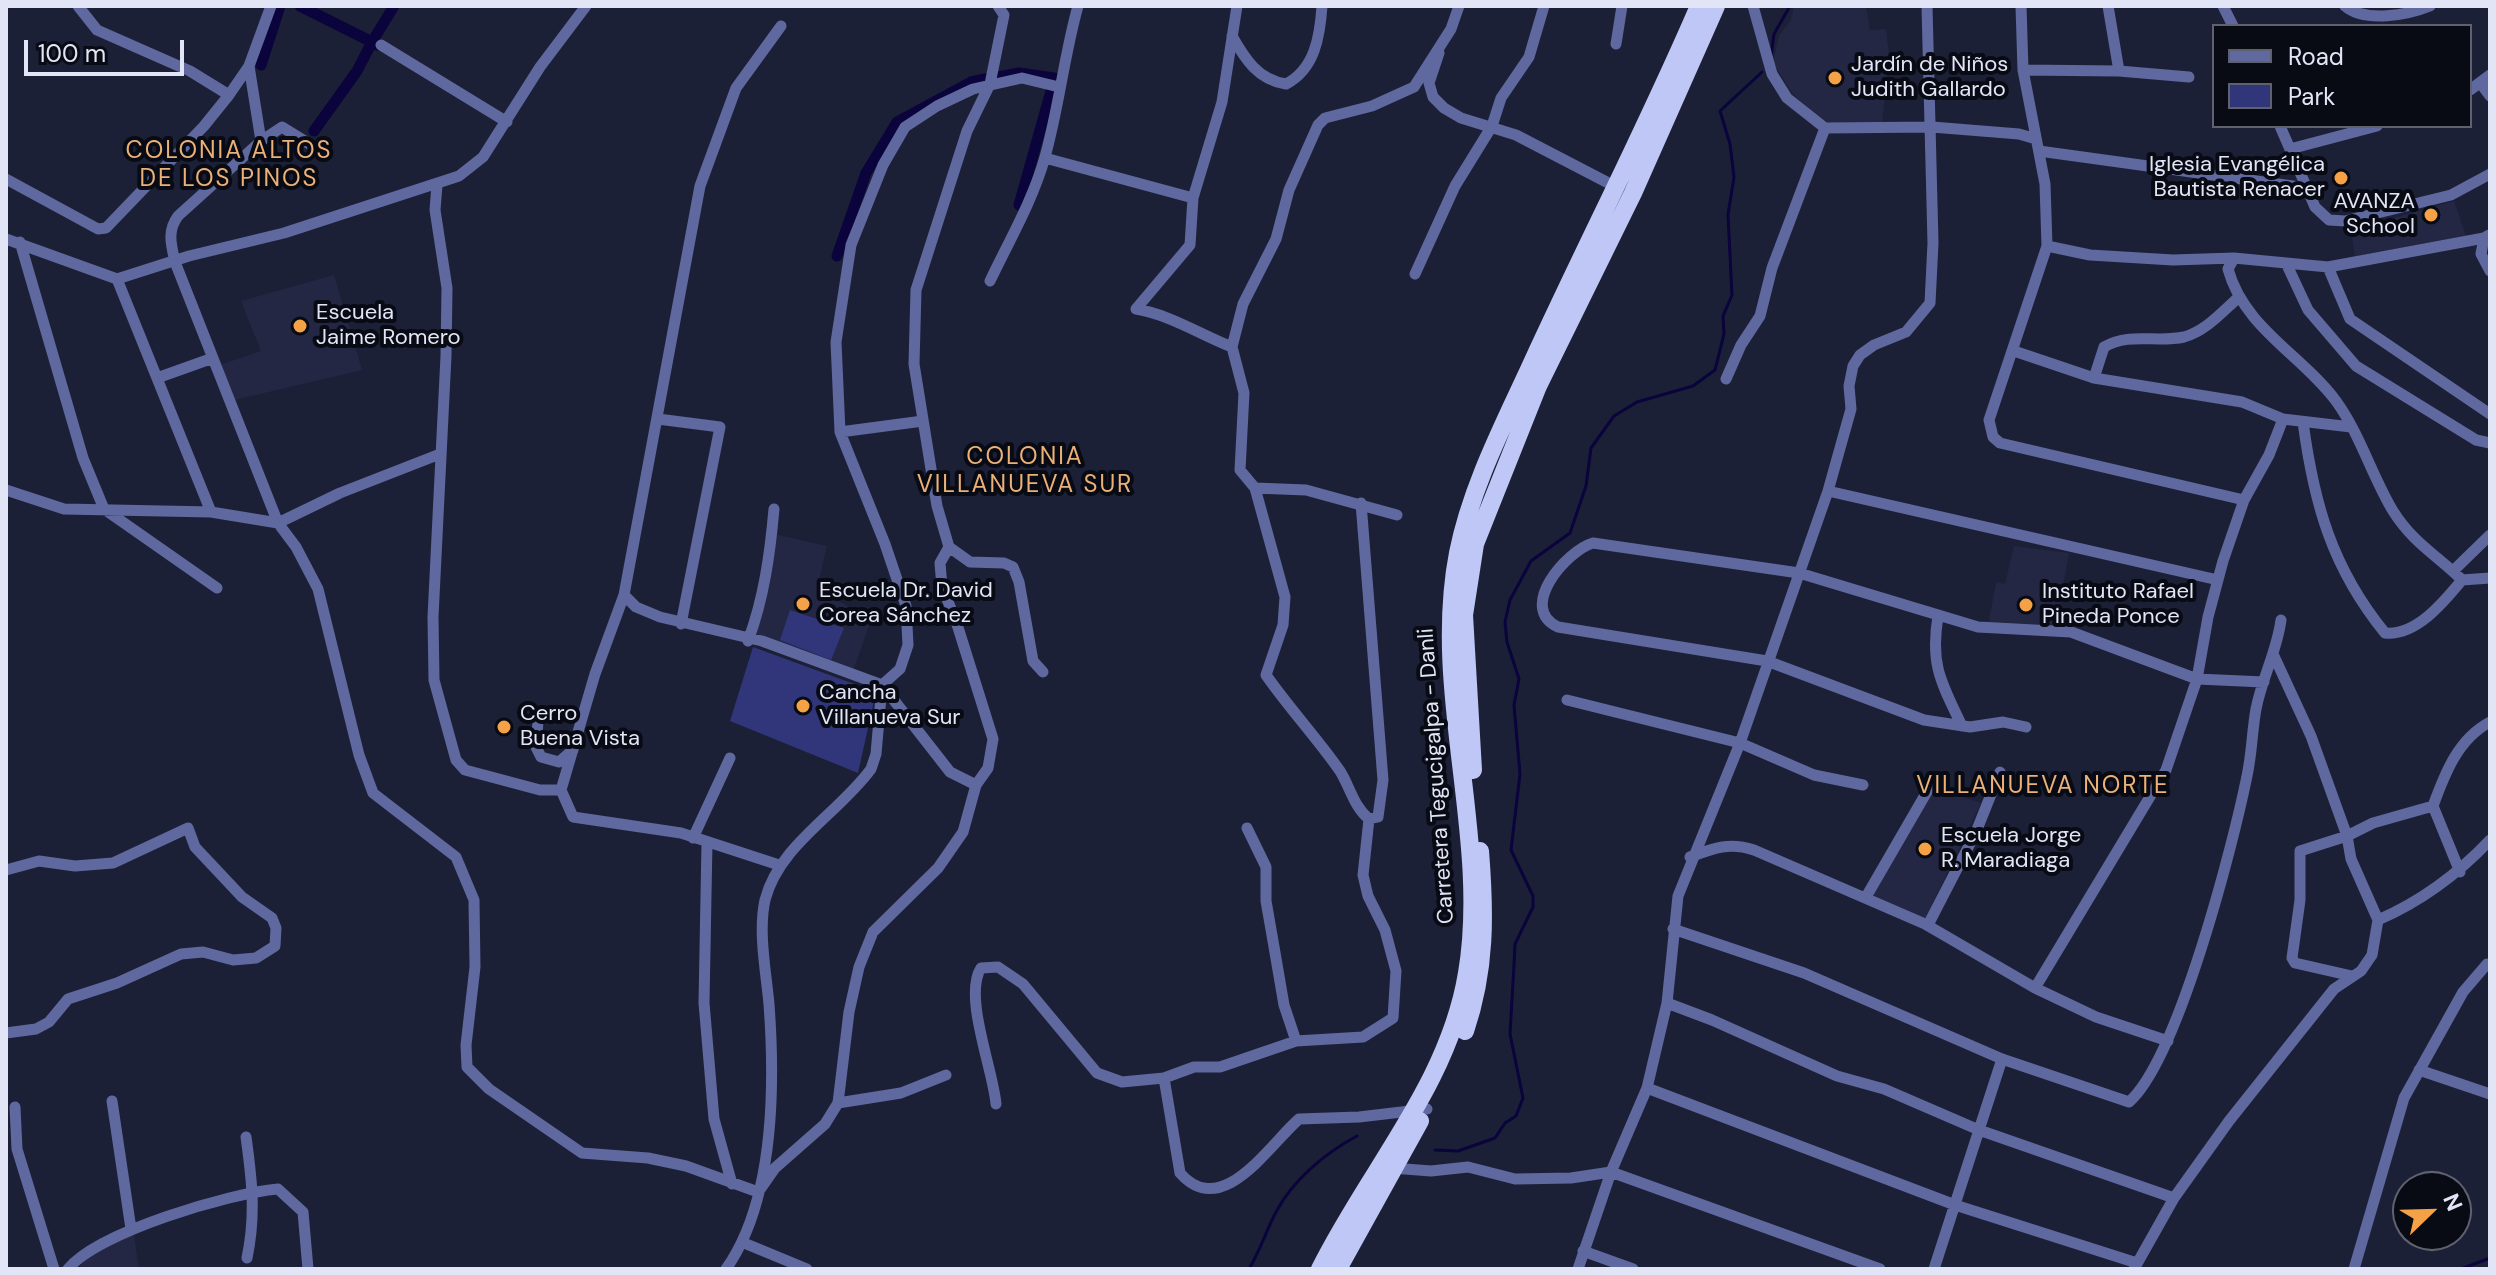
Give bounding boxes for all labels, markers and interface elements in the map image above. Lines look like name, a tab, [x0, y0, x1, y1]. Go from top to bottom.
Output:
scale bar	[28, 24, 188, 74]
legend	[2212, 24, 2472, 128]
text: 100 m	[38, 38, 106, 69]
text: Road	[2288, 41, 2344, 72]
place label: Jardín de Niños Judith Gallardo	[1851, 52, 2008, 104]
marker: Jardín de Niños Judith Gallardo	[1826, 69, 1844, 87]
text: Park	[2288, 81, 2335, 112]
district label: COLONIA ALTOS DE LOS PINOS	[126, 138, 332, 194]
place label: Iglesia Evangélica Bautista Renacer	[2149, 152, 2325, 204]
marker: Iglesia Evangélica Bautista Renacer	[2332, 169, 2350, 187]
place label: AVANZA School	[2334, 189, 2415, 240]
marker: AVANZA School	[2422, 206, 2440, 224]
place label: Escuela Jaime Romero	[316, 300, 461, 352]
marker: Escuela Jaime Romero	[291, 317, 309, 335]
district label: COLONIA VILLANUEVA SUR	[917, 444, 1133, 500]
place label: Escuela Dr. David Corea Sánchez	[819, 578, 993, 630]
place label: Instituto Rafael Pineda Ponce	[2042, 579, 2194, 630]
marker: Escuela Dr. David Corea Sánchez	[794, 595, 812, 613]
marker: Instituto Rafael Pineda Ponce	[2017, 596, 2035, 614]
street label: Carretera Tegucigalpa - Danli	[1413, 627, 1461, 925]
place label: Cancha Villanueva Sur	[819, 680, 960, 732]
marker: Cancha Villanueva Sur	[794, 697, 812, 715]
place label: Cerro Buena Vista	[520, 701, 640, 752]
marker: Cerro Buena Vista	[495, 718, 513, 736]
district label: VILLANUEVA NORTE	[1916, 773, 2170, 801]
place label: Escuela Jorge R. Maradiaga	[1941, 823, 2081, 874]
marker: Escuela Jorge R. Maradiaga	[1916, 840, 1934, 858]
north arrow	[2392, 1171, 2472, 1251]
text: N	[2436, 1189, 2469, 1215]

